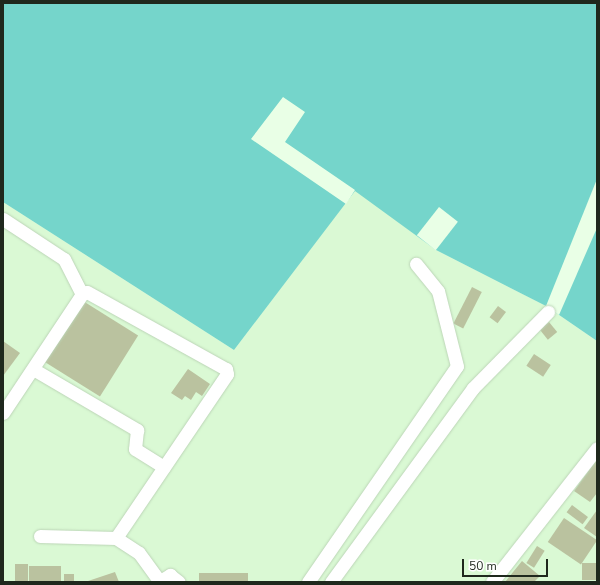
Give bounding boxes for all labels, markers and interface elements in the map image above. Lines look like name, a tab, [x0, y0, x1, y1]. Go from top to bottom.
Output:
scale bar	[464, 551, 550, 577]
text: 50 m	[469, 558, 497, 574]

